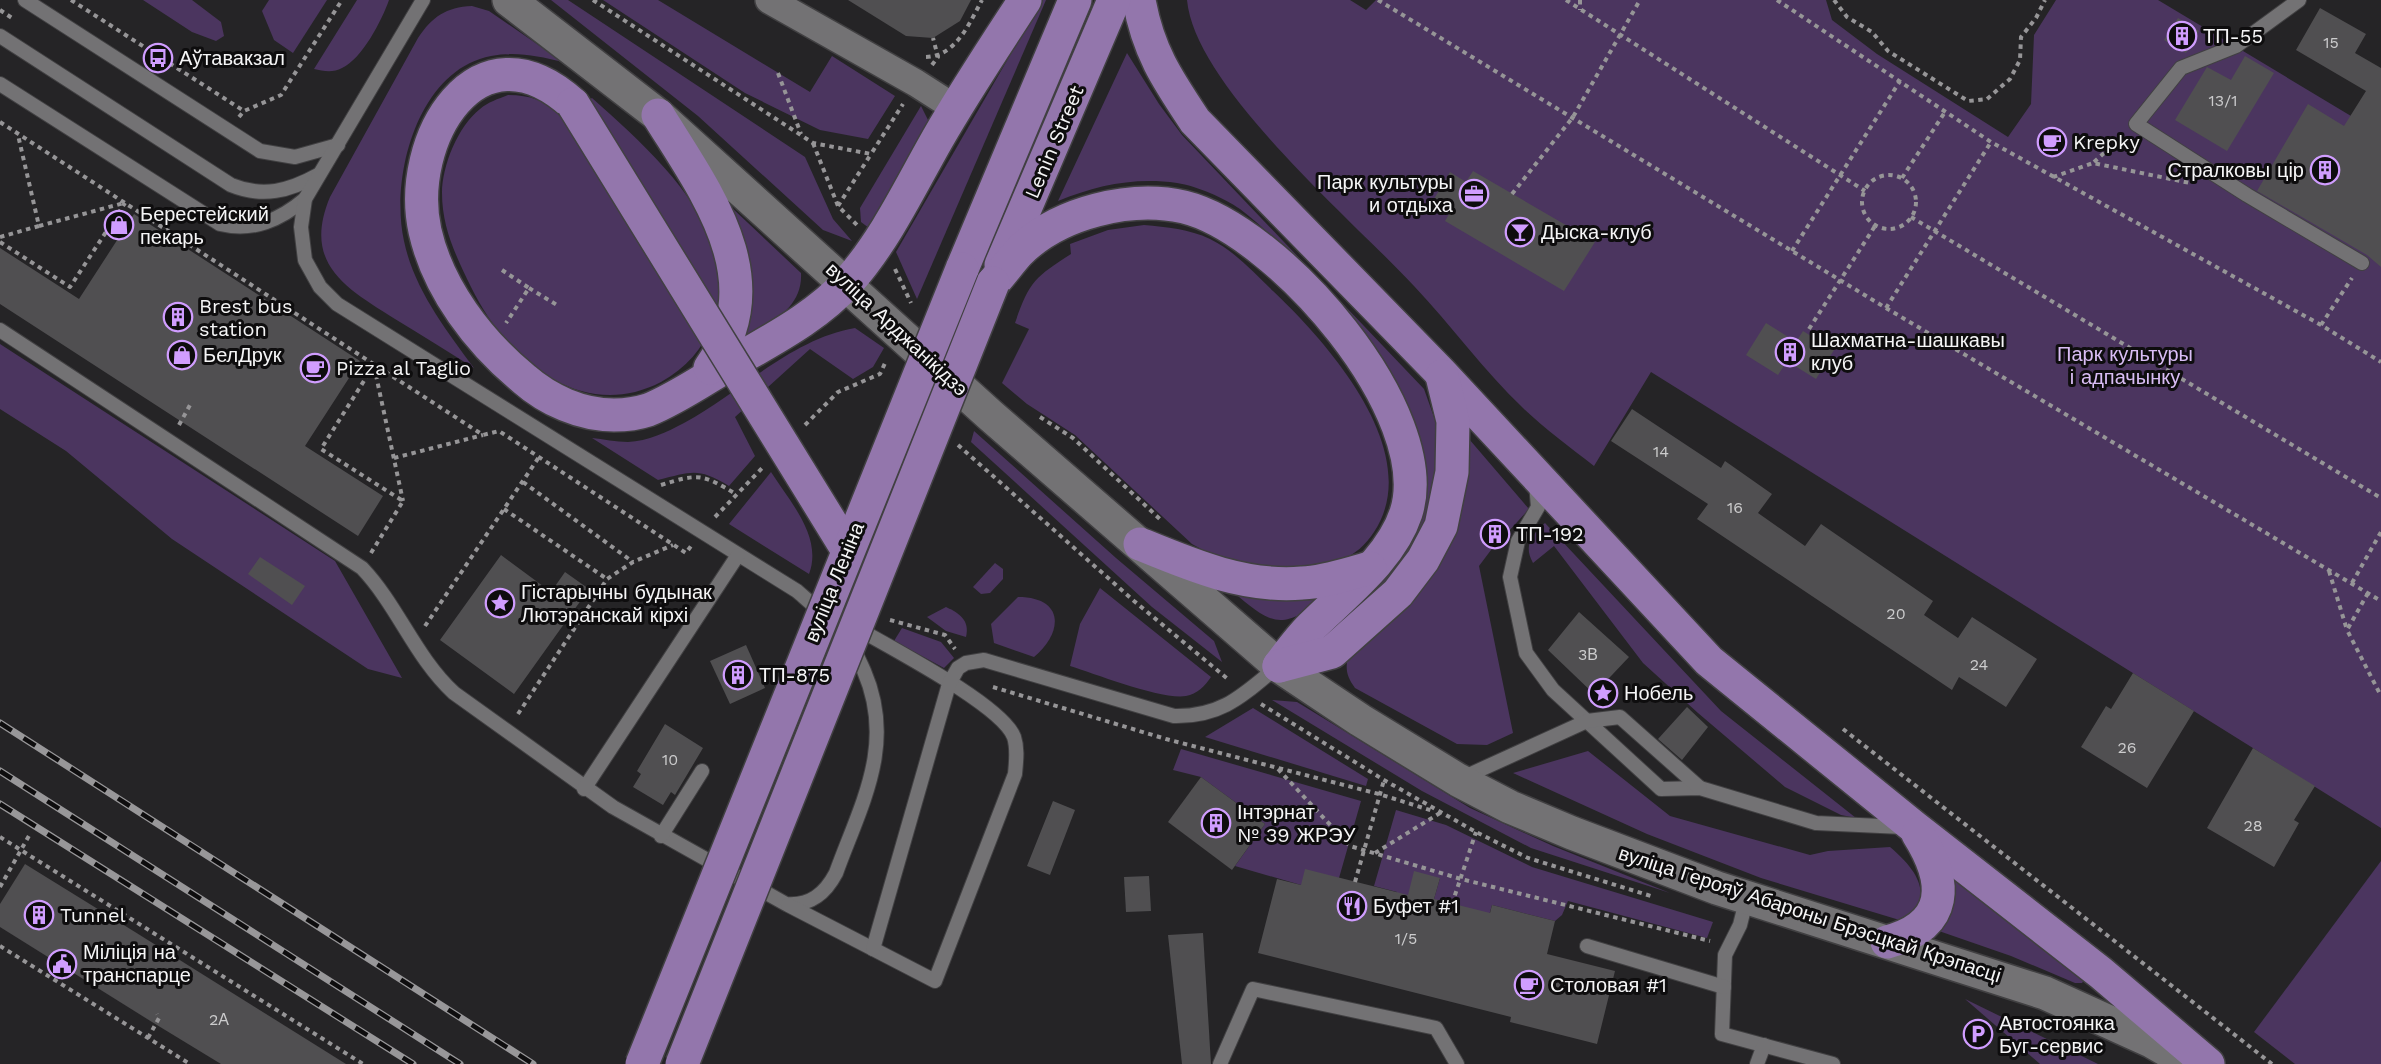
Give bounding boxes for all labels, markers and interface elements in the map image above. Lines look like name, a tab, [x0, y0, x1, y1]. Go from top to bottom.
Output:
building icon: ТП-55	[2166, 20, 2198, 52]
place label: ТП-55	[2203, 24, 2263, 48]
house number: 15	[2323, 33, 2339, 52]
bus stop icon: Аўтавакзал	[142, 42, 174, 74]
place label: Аўтавакзал	[179, 46, 285, 70]
street label: Lenin Street	[1019, 81, 1089, 202]
house number: 13/1	[2209, 91, 2237, 110]
cafe icon: Krepky	[2036, 126, 2068, 158]
place label: Krepky	[2073, 130, 2140, 154]
building icon: Стралковы цір	[2309, 154, 2341, 186]
place label: Стралковы цір	[2168, 158, 2304, 182]
place label: Парк культуры и отдыха	[1317, 170, 1454, 217]
office icon: Парк культуры и отдыха	[1458, 178, 1490, 210]
place label: Берестейский пекарь	[140, 202, 269, 249]
shop icon: Берестейский пекарь	[103, 209, 135, 241]
bar icon: Дыска-клуб	[1504, 216, 1536, 248]
place label: Дыска-клуб	[1541, 220, 1652, 244]
street label: вуліца Арджанікідзэ	[821, 257, 973, 401]
place label: Brest bus station	[199, 294, 293, 341]
building icon: Brest bus station	[162, 301, 194, 333]
place label: Шахматна-шашкавы клуб	[1811, 328, 2005, 375]
building icon: Шахматна-шашкавы клуб	[1774, 336, 1806, 368]
shop icon: БелДрук	[166, 339, 198, 371]
park label: Парк культуры і адпачынку	[2057, 342, 2193, 389]
place label: БелДрук	[203, 343, 282, 367]
cafe icon: Pizza al Taglio	[299, 352, 331, 384]
place label: Pizza al Taglio	[336, 356, 471, 380]
house number: 14	[1653, 442, 1669, 461]
house number: 16	[1727, 498, 1743, 517]
street label: вуліца Леніна	[799, 518, 869, 645]
building icon: ТП-192	[1479, 518, 1511, 550]
place label: ТП-192	[1516, 522, 1584, 546]
place label: Гістарычны будынак Лютэранскай кірхі	[521, 580, 712, 627]
place icon: Гістарычны будынак Лютэранскай кірхі	[484, 587, 516, 619]
house number: 20	[1886, 604, 1906, 623]
house number: 3В	[1578, 645, 1598, 664]
house number: 24	[1970, 655, 1989, 674]
building icon: ТП-875	[722, 659, 754, 691]
place label: ТП-875	[759, 663, 830, 687]
place icon: Нобель	[1587, 677, 1619, 709]
place label: Нобель	[1624, 681, 1693, 705]
house number: 26	[2117, 738, 2137, 757]
house number: 10	[662, 750, 678, 769]
place label: Інтэрнат № 39 ЖРЭУ	[1237, 800, 1356, 847]
building icon: Інтэрнат № 39 ЖРЭУ	[1200, 807, 1232, 839]
house number: 28	[2243, 816, 2263, 835]
street label: вуліца Герояў Абароны Брэсцкай Крэпасці	[1616, 841, 2004, 987]
restaurant icon: Буфет #1	[1336, 890, 1368, 922]
place label: Буфет #1	[1373, 894, 1459, 918]
building icon: Tunnel	[23, 899, 55, 931]
place label: Tunnel	[60, 903, 126, 927]
house number: 1/5	[1395, 929, 1417, 948]
place label: Міліція на транспарце	[83, 940, 191, 987]
public building icon: Міліція на транспарце	[46, 948, 78, 980]
cafe icon: Столовая #1	[1513, 969, 1545, 1001]
place label: Столовая #1	[1550, 973, 1667, 997]
house number: 2А	[209, 1010, 229, 1029]
place label: Автостоянка Буг-сервис	[1999, 1011, 2116, 1058]
parking icon: Автостоянка Буг-сервис	[1962, 1018, 1994, 1050]

